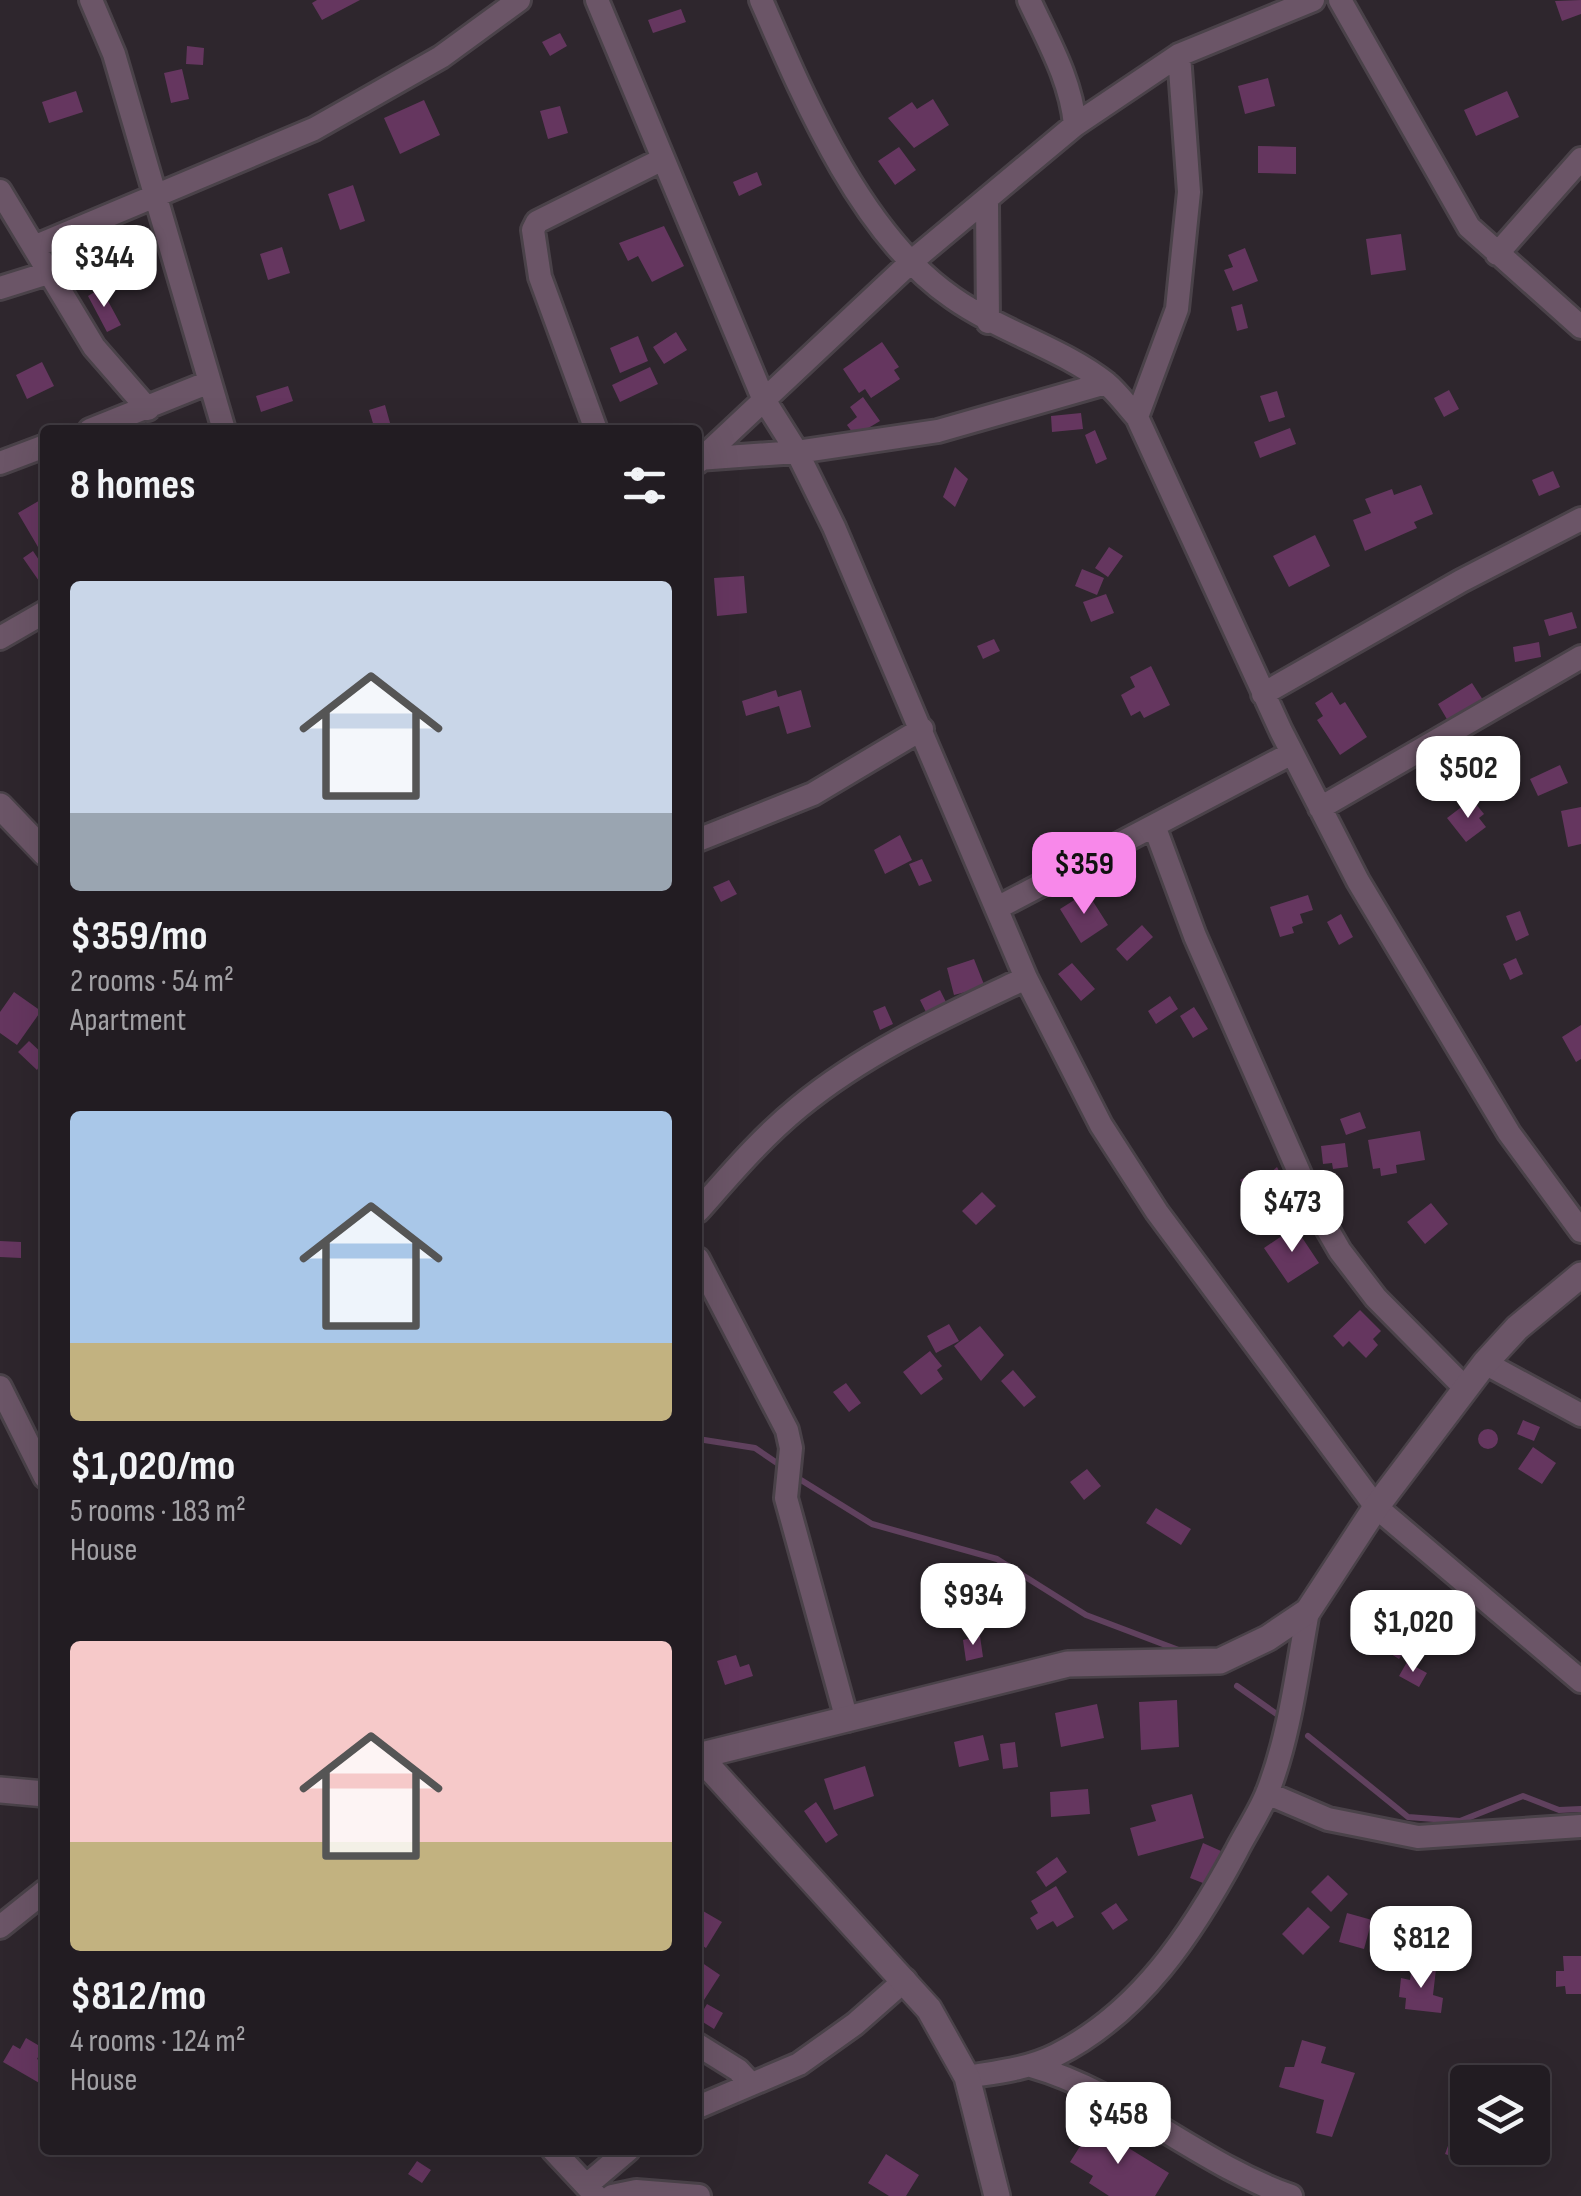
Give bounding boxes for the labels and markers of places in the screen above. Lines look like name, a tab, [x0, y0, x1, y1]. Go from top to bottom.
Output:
pin: $344	[45, 225, 163, 310]
pin: $502	[1409, 736, 1527, 821]
pin: $359	[1025, 832, 1143, 917]
pin: $473	[1233, 1170, 1351, 1255]
pin: $934	[914, 1563, 1032, 1648]
pin: $1,020	[1332, 1590, 1494, 1675]
pin: $812	[1362, 1906, 1480, 1991]
pin: $458	[1059, 2082, 1177, 2167]

